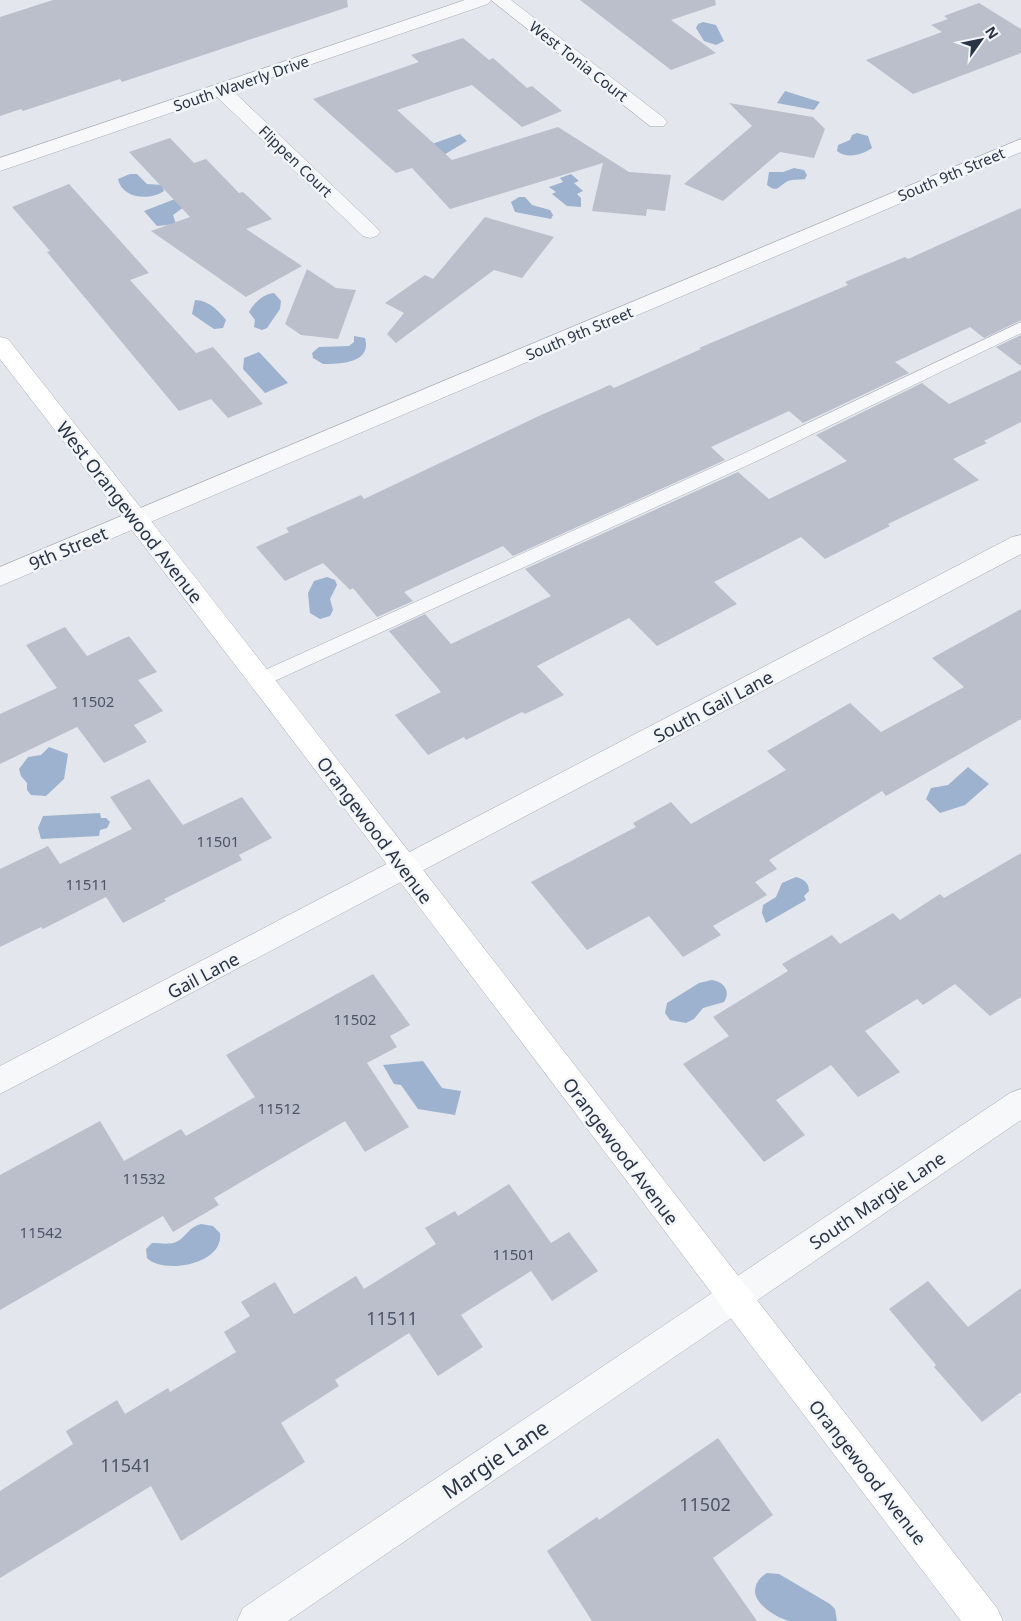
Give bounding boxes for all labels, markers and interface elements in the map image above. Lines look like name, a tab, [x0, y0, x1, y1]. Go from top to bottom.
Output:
north arrow	[956, 15, 1006, 65]
street label: West Tonia Court	[526, 16, 633, 106]
text: N	[981, 23, 1003, 43]
street label: South Waverly Drive	[171, 50, 311, 116]
street label: Flippen Court	[255, 121, 338, 202]
street label: South 9th Street	[895, 142, 1008, 206]
street label: South 9th Street	[523, 301, 636, 365]
street label: West Orangewood Avenue	[51, 416, 209, 608]
street label: 9th Street	[25, 521, 111, 575]
street label: South Gail Lane	[649, 664, 777, 748]
house number: 11502	[72, 691, 114, 711]
street label: Orangewood Avenue	[312, 752, 438, 908]
house number: 11501	[197, 831, 239, 851]
house number: 11511	[66, 874, 108, 894]
street label: Gail Lane	[163, 946, 243, 1004]
house number: 11502	[334, 1009, 376, 1029]
street label: Orangewood Avenue	[558, 1073, 684, 1229]
house number: 11512	[258, 1098, 300, 1118]
street label: South Margie Lane	[804, 1146, 950, 1254]
house number: 11532	[123, 1168, 165, 1188]
house number: 11542	[20, 1222, 62, 1242]
house number: 11501	[493, 1244, 535, 1264]
house number: 11511	[366, 1306, 418, 1330]
street label: Orangewood Avenue	[804, 1394, 932, 1550]
street label: Margie Lane	[436, 1413, 554, 1505]
house number: 11541	[100, 1453, 152, 1477]
house number: 11502	[679, 1492, 731, 1516]

